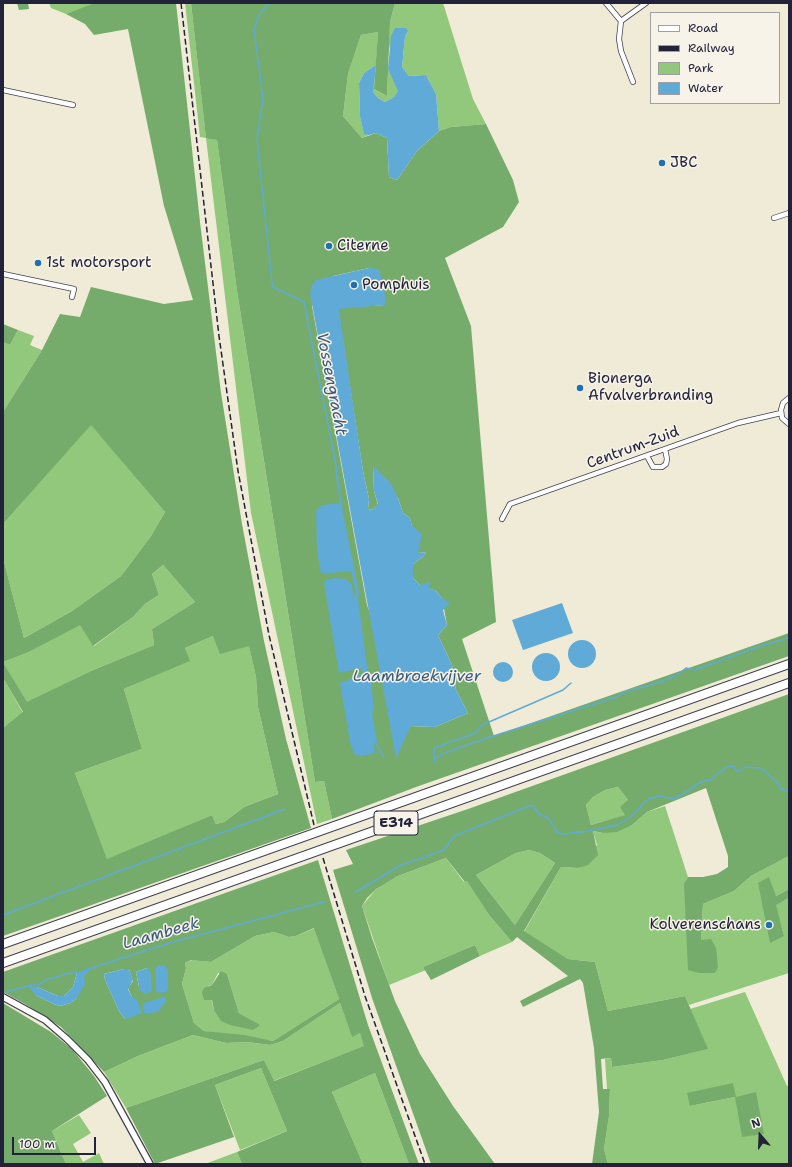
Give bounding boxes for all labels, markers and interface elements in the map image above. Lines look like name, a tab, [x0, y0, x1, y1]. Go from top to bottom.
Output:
legend	[650, 12, 780, 104]
text: Road	[688, 20, 718, 36]
text: Railway	[688, 40, 735, 56]
text: Park	[688, 60, 714, 76]
text: Water	[688, 80, 723, 96]
place label: JBC	[670, 154, 697, 172]
marker: JBC	[657, 158, 667, 168]
place label: Citerne	[337, 237, 389, 255]
marker: Citerne	[324, 241, 334, 251]
place label: 1st motorsport	[46, 254, 152, 272]
marker: 1st motorsport	[33, 258, 43, 268]
place label: Pomphuis	[362, 276, 430, 294]
marker: Pomphuis	[349, 280, 359, 290]
water label: Vossengracht	[312, 331, 350, 437]
place label: Bionerga Afvalverbranding	[588, 370, 713, 405]
marker: Bionerga Afvalverbranding	[575, 383, 585, 393]
street label: Centrum-Zuid	[584, 423, 682, 473]
water label: Laambroekvijver	[353, 667, 481, 687]
road number: E314	[374, 811, 418, 835]
water label: Laambeek	[120, 914, 202, 954]
place label: Kolverenschans	[650, 916, 761, 934]
marker: Kolverenschans	[764, 920, 774, 930]
north arrow	[740, 1115, 780, 1155]
text: N	[749, 1115, 762, 1132]
scale bar	[14, 1129, 98, 1155]
text: 100 m	[19, 1136, 55, 1152]

